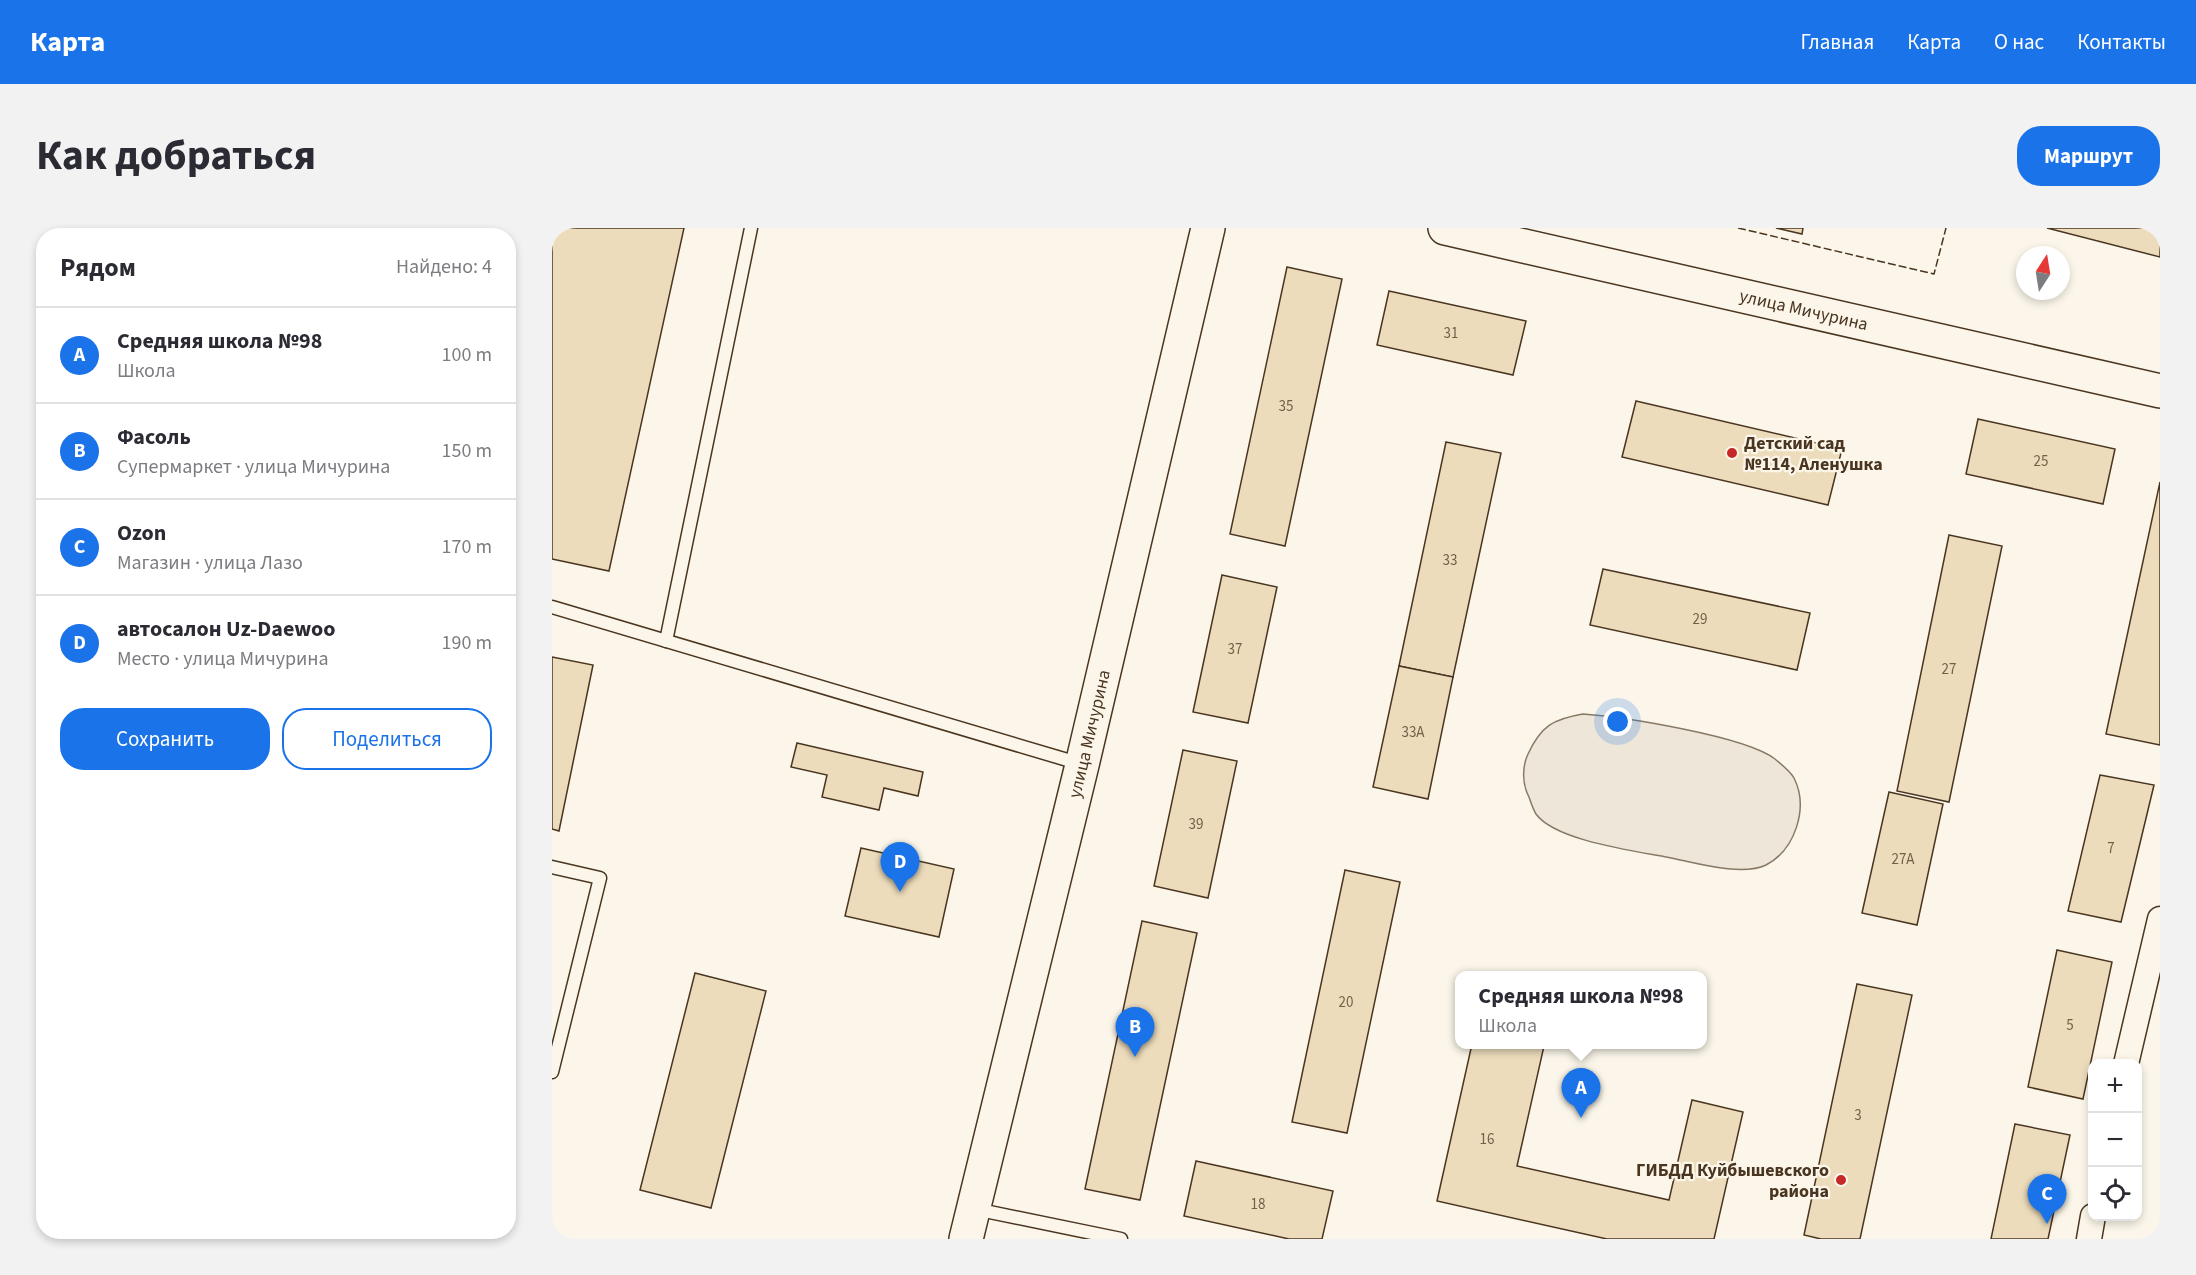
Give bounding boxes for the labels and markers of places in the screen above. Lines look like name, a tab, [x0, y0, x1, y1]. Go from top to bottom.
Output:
place label: Детский сад №114, Аленушка	[1744, 431, 1883, 477]
marker: Детский сад №114, Аленушка	[1725, 446, 1739, 460]
pin: D	[880, 842, 920, 892]
pin: B	[1116, 1008, 1154, 1057]
pin: A	[1562, 1068, 1600, 1118]
place label: ГИБДД Куйбышевского района	[1636, 1158, 1829, 1204]
marker: ГИБДД Куйбышевского района	[1834, 1173, 1848, 1187]
pin: C	[2028, 1174, 2066, 1224]

